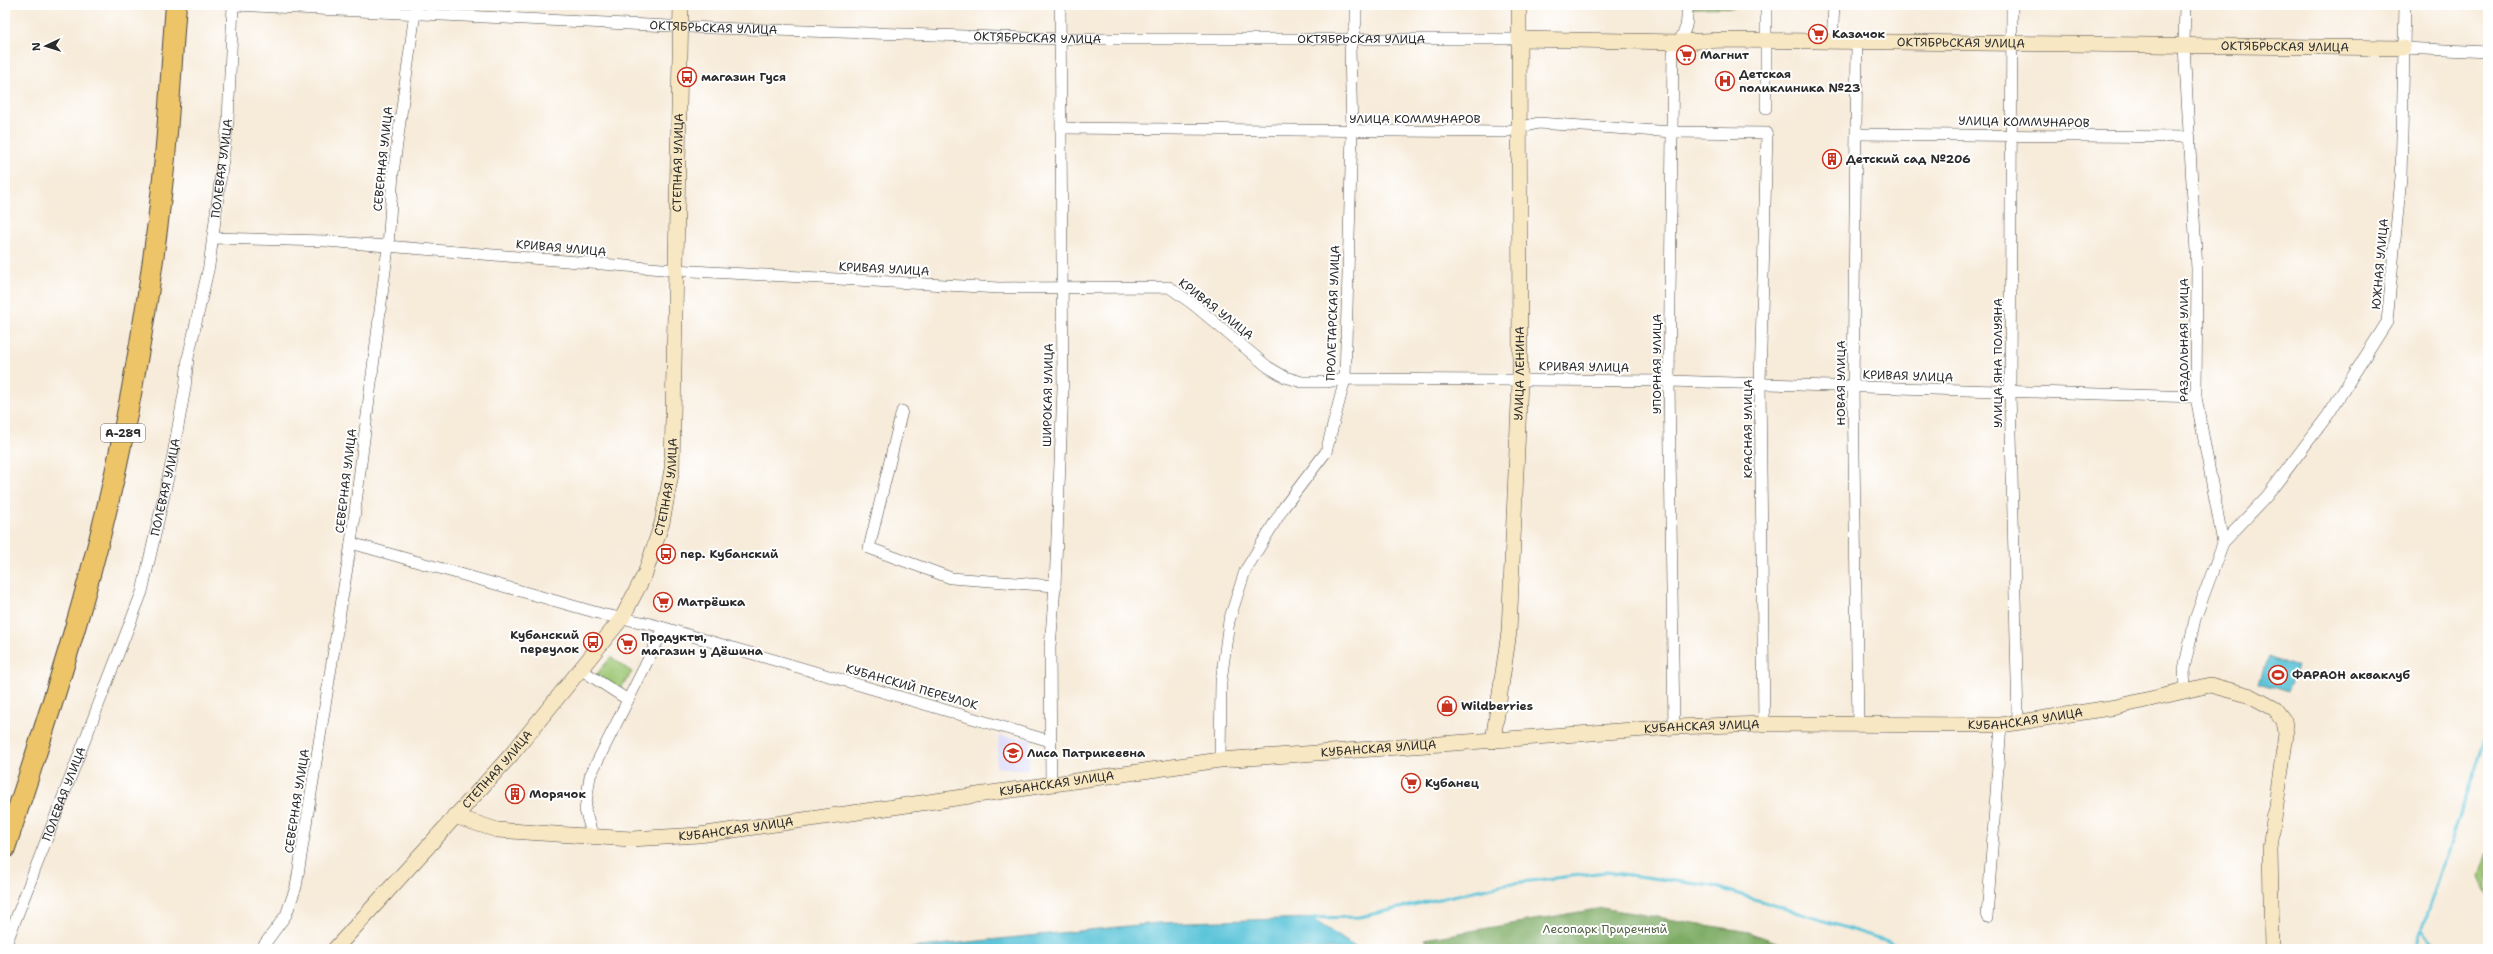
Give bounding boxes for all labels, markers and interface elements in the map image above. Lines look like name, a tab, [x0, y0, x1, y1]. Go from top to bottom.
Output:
street label: ОКТЯБРЬСКАЯ УЛИЦА	[649, 17, 778, 38]
supermarket icon: Казачок	[1807, 23, 1829, 45]
north arrow	[26, 26, 66, 66]
place label: Казачок	[1832, 26, 1885, 42]
street label: ОКТЯБРЬСКАЯ УЛИЦА	[973, 28, 1102, 47]
street label: ОКТЯБРЬСКАЯ УЛИЦА	[1297, 31, 1426, 47]
street label: ОКТЯБРЬСКАЯ УЛИЦА	[1897, 34, 2025, 52]
street label: ОКТЯБРЬСКАЯ УЛИЦА	[2221, 38, 2349, 55]
text: N	[29, 42, 44, 52]
supermarket icon: Магнит	[1675, 44, 1697, 66]
place label: Магнит	[1700, 47, 1750, 63]
bus stop icon: магазин Гуся	[676, 66, 698, 88]
place label: Детская поликлиника №23	[1739, 66, 1860, 96]
place label: магазин Гуся	[701, 69, 786, 85]
hospital icon: Детская поликлиника №23	[1714, 70, 1736, 92]
street label: СЕВЕРНАЯ УЛИЦА	[370, 105, 396, 212]
street label: УЛИЦА КОММУНАРОВ	[1349, 111, 1481, 127]
street label: СТЕПНАЯ УЛИЦА	[669, 113, 687, 212]
street label: УЛИЦА КОММУНАРОВ	[1958, 113, 2090, 131]
street label: ПОЛЕВАЯ УЛИЦА	[207, 118, 236, 219]
building icon: Детский сад №206	[1821, 148, 1843, 170]
place label: Детский сад №206	[1846, 151, 1971, 167]
street label: ЮЖНАЯ УЛИЦА	[2368, 218, 2392, 310]
street label: КРИВАЯ УЛИЦА	[515, 236, 607, 260]
street label: ПРОЛЕТАРСКАЯ УЛИЦА	[1323, 244, 1343, 381]
street label: КРИВАЯ УЛИЦА	[838, 259, 930, 279]
street label: КРИВАЯ УЛИЦА	[1175, 275, 1257, 343]
street label: РАЗДОЛЬНАЯ УЛИЦА	[2176, 278, 2192, 402]
street label: УЛИЦА ЯНА ПОЛУЯНА	[1990, 298, 2006, 428]
street label: УПОРНАЯ УЛИЦА	[1649, 313, 1665, 414]
street label: УЛИЦА ЛЕНИНА	[1510, 326, 1528, 421]
street label: НОВАЯ УЛИЦА	[1833, 340, 1849, 426]
street label: ШИРОКАЯ УЛИЦА	[1039, 343, 1057, 447]
street label: КРИВАЯ УЛИЦА	[1539, 358, 1630, 376]
street label: КРИВАЯ УЛИЦА	[1862, 366, 1954, 386]
street label: КРАСНАЯ УЛИЦА	[1740, 379, 1756, 479]
road number: А-289	[101, 424, 145, 442]
street label: СЕВЕРНАЯ УЛИЦА	[332, 427, 360, 534]
street label: ПОЛЕВАЯ УЛИЦА	[147, 437, 184, 538]
street label: СТЕПНАЯ УЛИЦА	[650, 438, 681, 538]
bus stop icon: пер. Кубанский	[655, 543, 677, 565]
place label: пер. Кубанский	[680, 546, 779, 562]
supermarket icon: Матрёшка	[652, 591, 674, 613]
place label: Матрёшка	[677, 594, 746, 610]
place label: Кубанский переулок	[510, 627, 580, 657]
place label: Продукты, магазин у Дёшина	[641, 629, 764, 659]
bus stop icon: Кубанский переулок	[582, 631, 604, 653]
supermarket icon: Продукты, магазин у Дёшина	[616, 633, 638, 655]
street label: КУБАНСКИЙ ПЕРЕУЛОК	[844, 660, 980, 714]
sports icon: ФАРАОН акваклуб	[2267, 664, 2289, 686]
place label: ФАРАОН акваклуб	[2292, 667, 2411, 683]
shop icon: Wildberries	[1436, 695, 1458, 717]
place label: Wildberries	[1461, 698, 1533, 714]
street label: КУБАНСКАЯ УЛИЦА	[1968, 704, 2084, 733]
street label: КУБАНСКАЯ УЛИЦА	[1643, 716, 1760, 737]
street label: СТЕПНАЯ УЛИЦА	[458, 727, 536, 812]
street label: КУБАНСКАЯ УЛИЦА	[1320, 736, 1437, 761]
school or university icon: Лиса Патрикеевна	[1002, 742, 1024, 764]
street label: ПОЛЕВАЯ УЛИЦА	[39, 744, 90, 843]
place label: Лиса Патрикеевна	[1027, 745, 1146, 761]
street label: СЕВЕРНАЯ УЛИЦА	[281, 747, 313, 854]
street label: КУБАНСКАЯ УЛИЦА	[998, 767, 1115, 800]
supermarket icon: Кубанец	[1400, 772, 1422, 794]
place label: Кубанец	[1425, 775, 1480, 791]
building icon: Морячок	[504, 783, 526, 805]
place label: Морячок	[529, 786, 586, 802]
street label: КУБАНСКАЯ УЛИЦА	[678, 813, 795, 844]
park label: Лесопарк Приречный	[1543, 921, 1668, 937]

